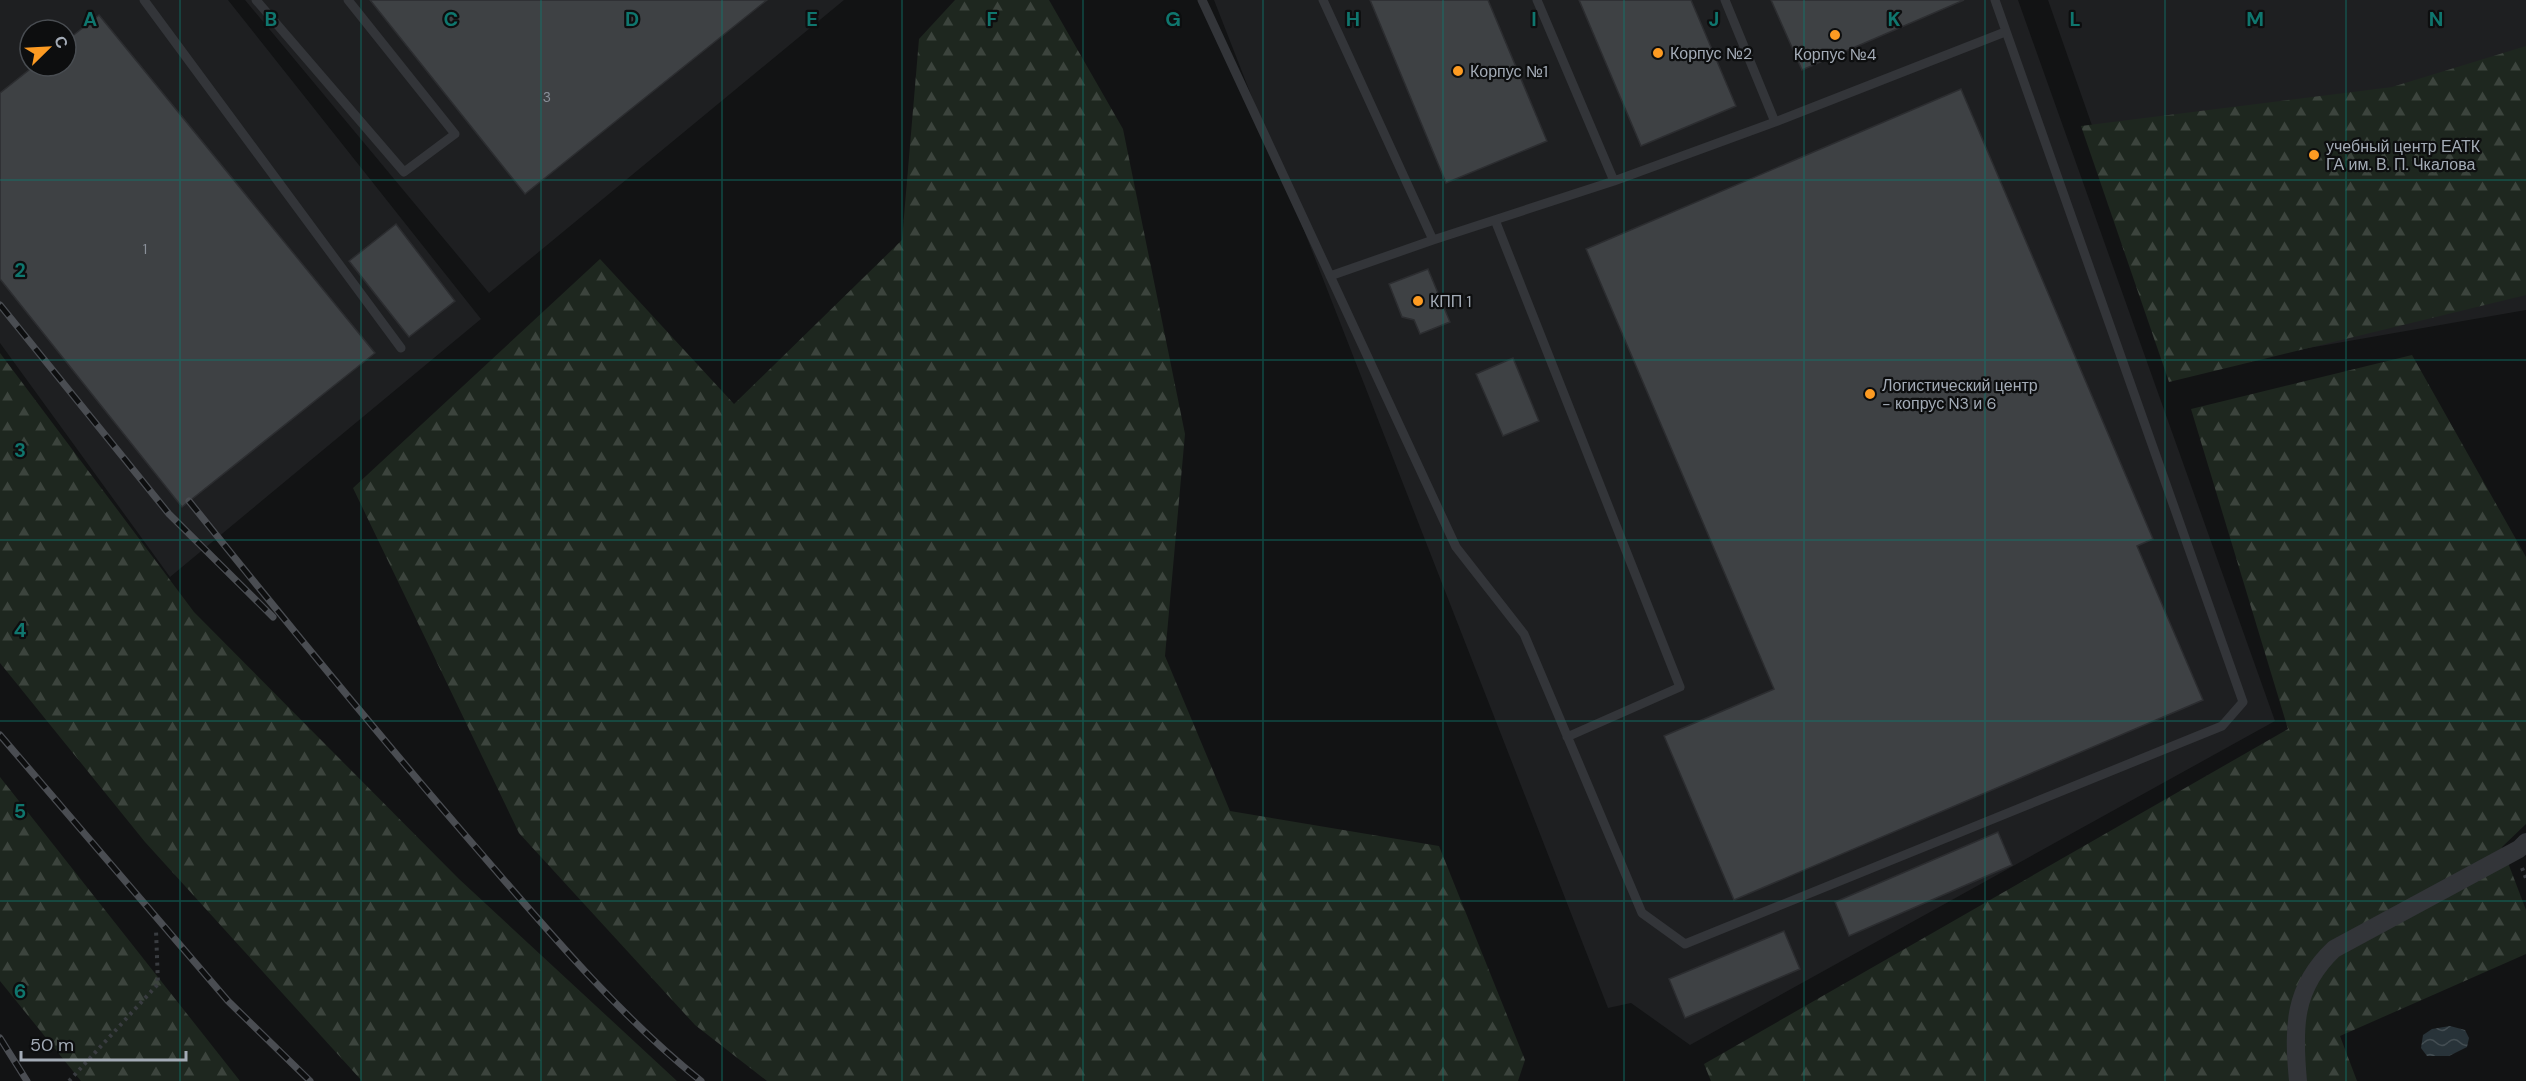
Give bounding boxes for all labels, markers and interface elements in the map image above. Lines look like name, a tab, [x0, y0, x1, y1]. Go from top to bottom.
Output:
text: A	[83, 6, 97, 32]
text: B	[265, 6, 277, 32]
text: C	[444, 6, 458, 32]
text: D	[625, 6, 639, 32]
text: E	[806, 6, 818, 32]
text: F	[986, 6, 998, 32]
text: G	[1165, 6, 1181, 32]
text: H	[1346, 6, 1360, 32]
text: I	[1531, 6, 1537, 32]
text: J	[1709, 6, 1719, 32]
text: K	[1887, 6, 1901, 32]
text: L	[2069, 6, 2081, 32]
text: M	[2246, 6, 2264, 32]
text: N	[2429, 6, 2443, 32]
north arrow	[18, 18, 78, 78]
marker: Корпус №4	[1828, 28, 1842, 42]
text: С	[49, 33, 73, 52]
place label: Корпус №2	[1670, 43, 1752, 64]
place label: Корпус №4	[1794, 44, 1877, 65]
marker: Корпус №2	[1651, 46, 1665, 60]
place label: Корпус №1	[1470, 61, 1548, 82]
marker: Корпус №1	[1451, 64, 1465, 78]
house number: 3	[543, 88, 551, 106]
place label: учебный центр ЕАТК ГА им. В. П. Чкалова	[2326, 136, 2481, 175]
marker: учебный центр ЕАТК ГА им. В. П. Чкалова	[2307, 148, 2321, 162]
house number: 1	[143, 240, 147, 258]
text: 2	[14, 257, 26, 283]
place label: КПП 1	[1430, 291, 1472, 312]
marker: КПП 1	[1411, 294, 1425, 308]
place label: Логистический центр - копрус N3 и 6	[1882, 375, 2038, 414]
marker: Логистический центр - копрус N3 и 6	[1863, 387, 1877, 401]
text: 3	[14, 437, 26, 463]
text: 4	[14, 617, 27, 643]
text: 5	[14, 798, 26, 824]
text: 6	[14, 978, 26, 1004]
scale bar	[21, 1024, 186, 1062]
text: 50 m	[30, 1033, 74, 1057]

